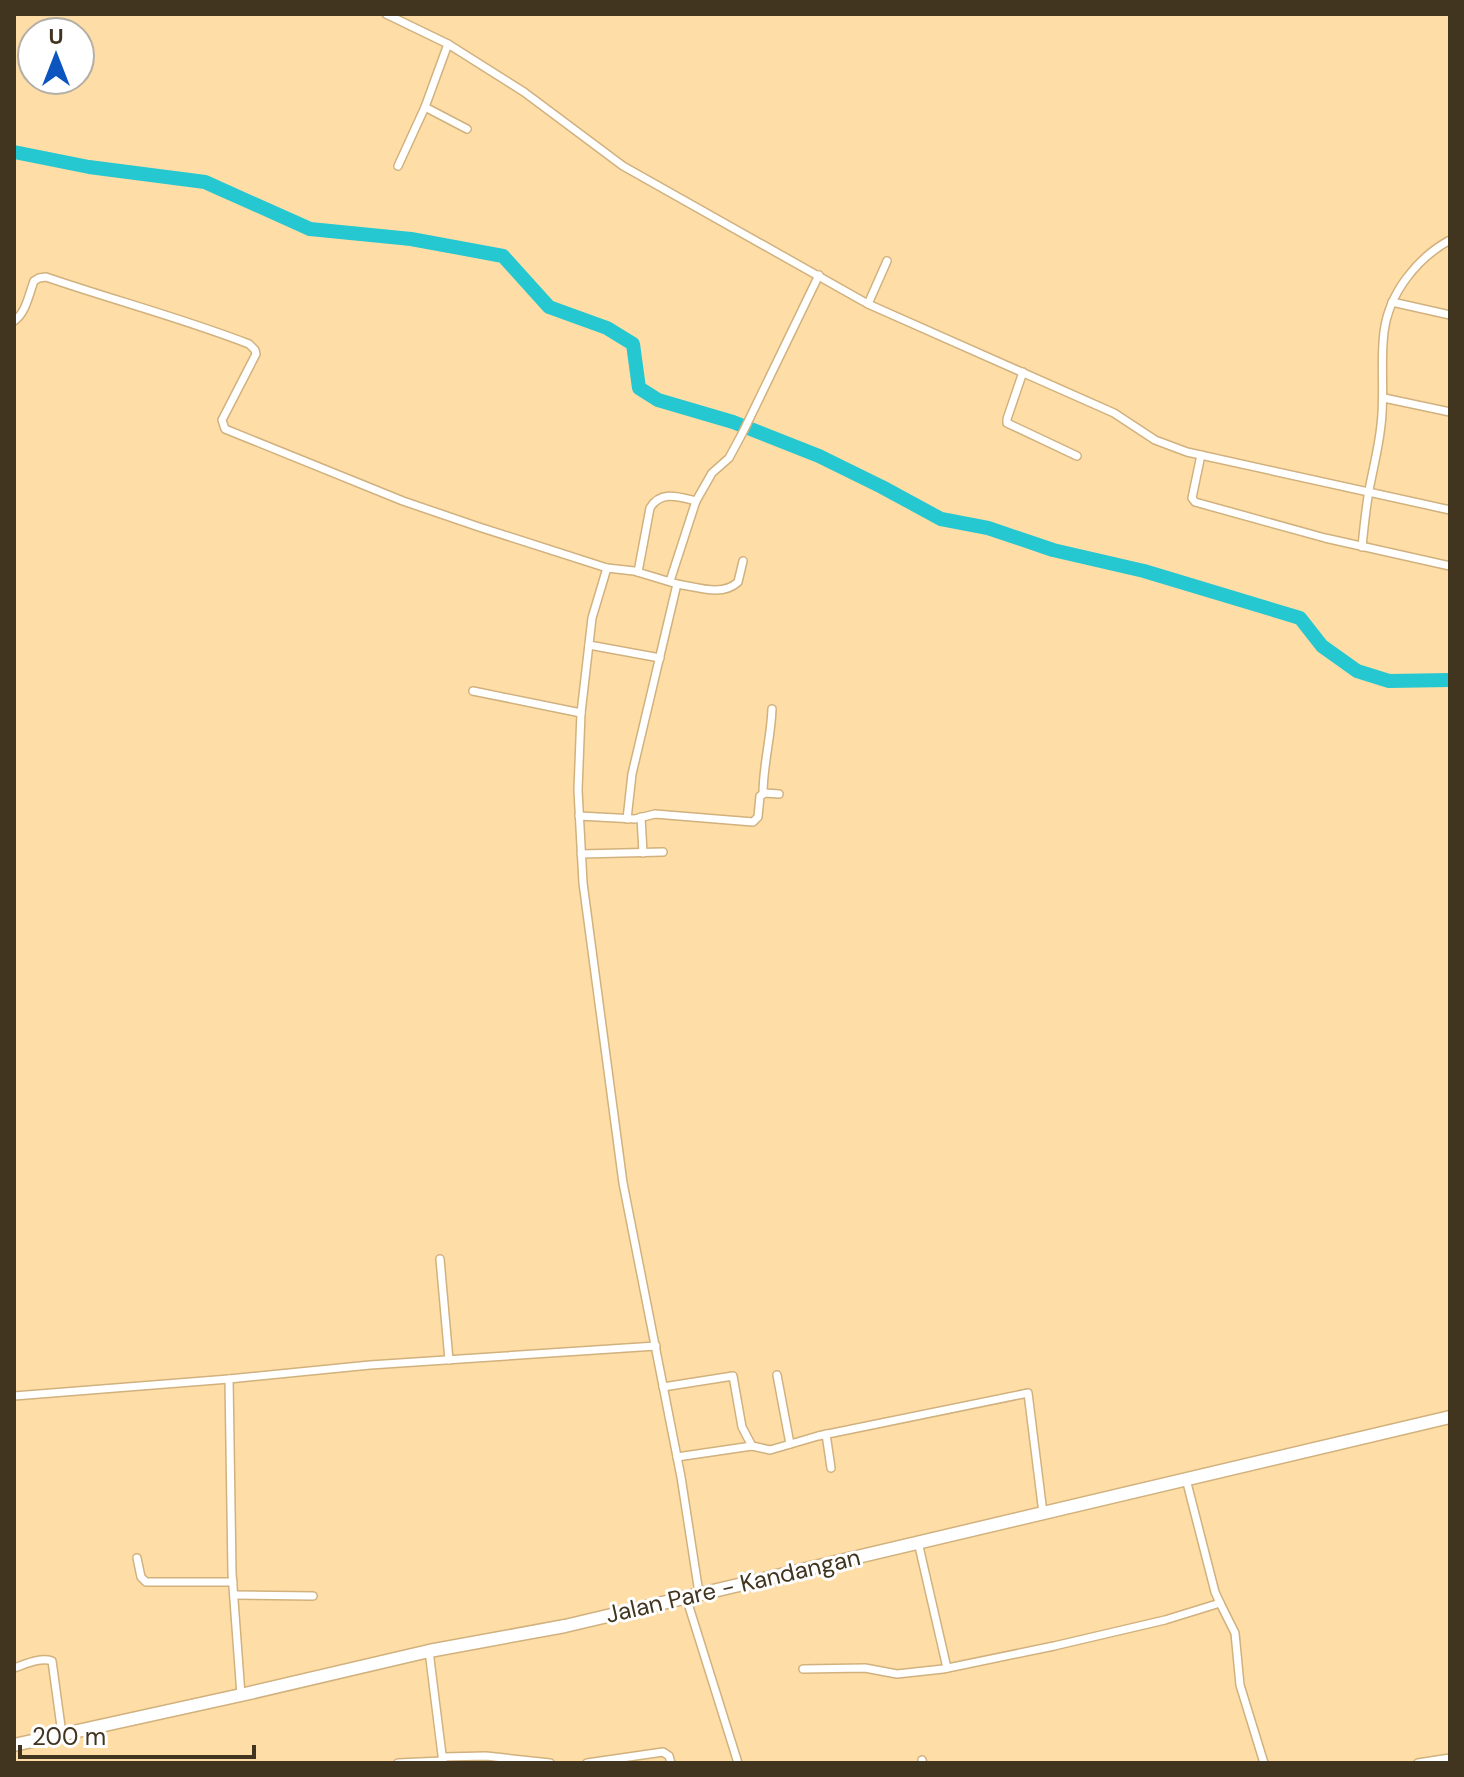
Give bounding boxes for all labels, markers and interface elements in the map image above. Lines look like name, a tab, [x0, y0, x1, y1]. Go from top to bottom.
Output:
north arrow	[16, 16, 96, 96]
text: U	[48, 22, 64, 51]
street label: Jalan Pare - Kandangan	[603, 1541, 863, 1630]
scale bar	[20, 1709, 254, 1759]
text: 200 m	[32, 1721, 106, 1752]

